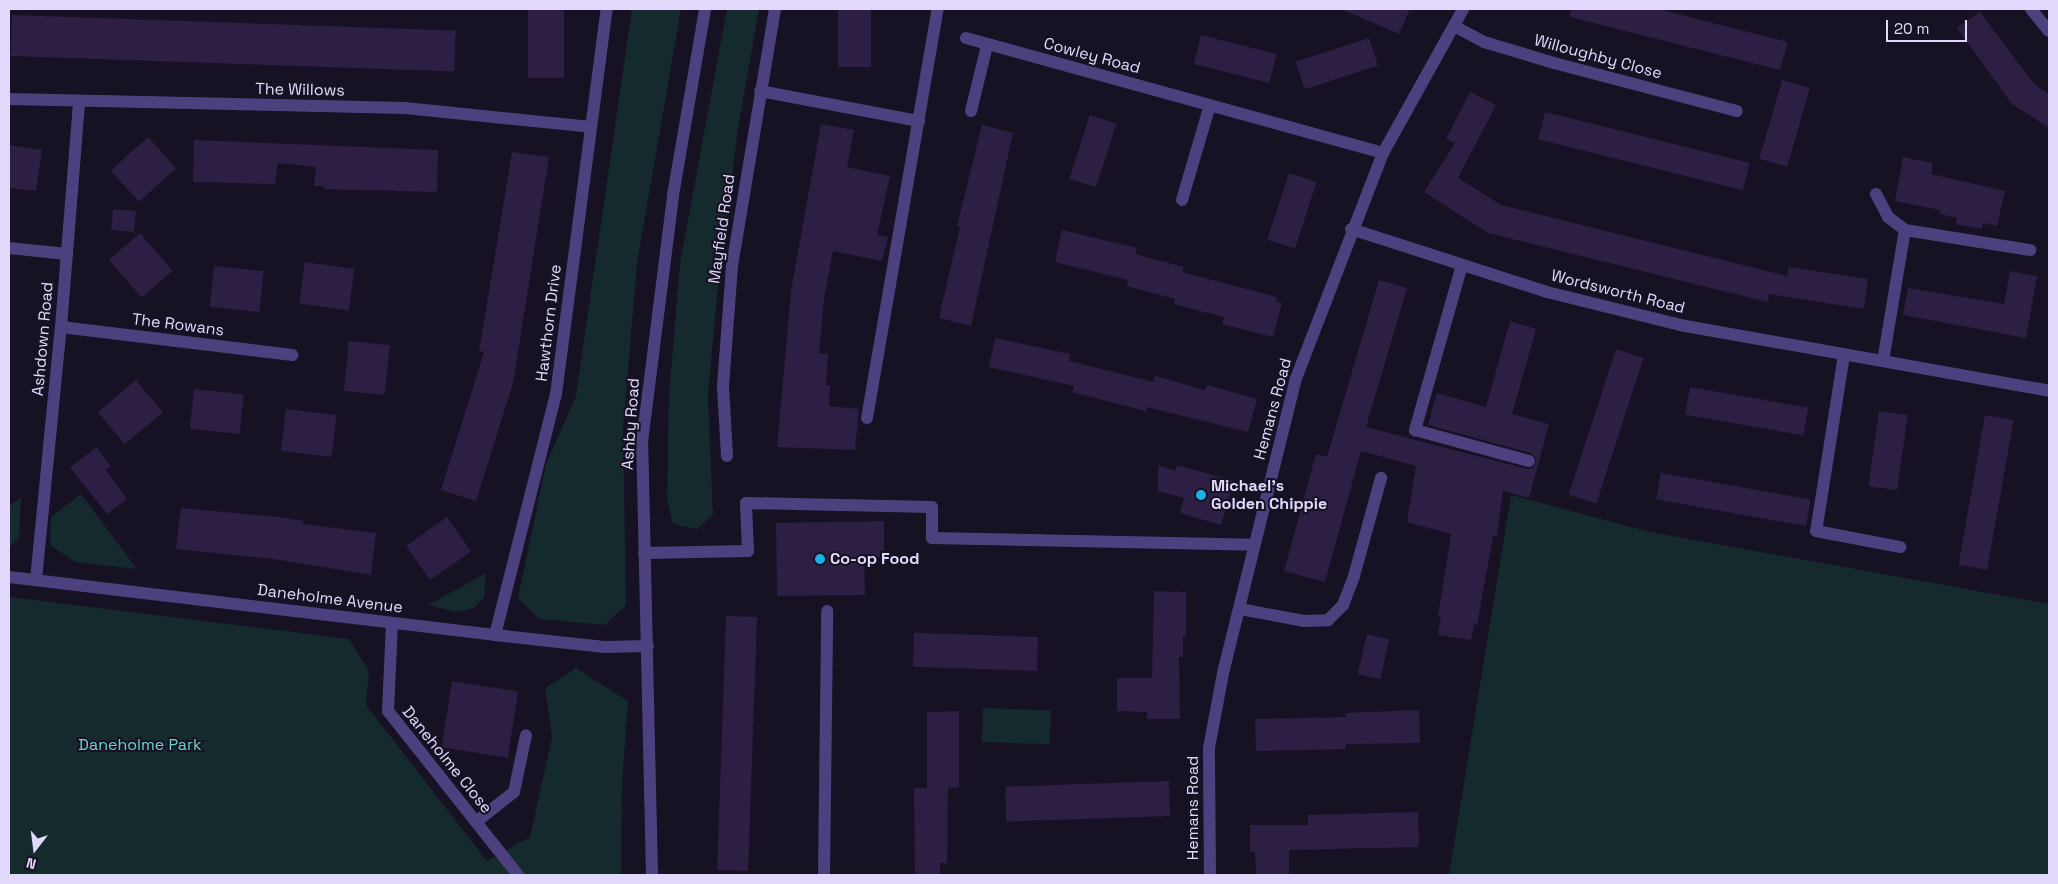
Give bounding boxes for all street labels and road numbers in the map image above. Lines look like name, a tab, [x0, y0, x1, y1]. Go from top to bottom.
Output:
street label: Willoughby Close	[1532, 31, 1664, 83]
street label: Cowley Road	[1042, 34, 1142, 78]
street label: The Willows	[255, 80, 345, 100]
street label: Mayfield Road	[705, 173, 739, 285]
street label: Hawthorn Drive	[532, 263, 566, 383]
street label: Wordsworth Road	[1549, 266, 1687, 318]
street label: Ashdown Road	[28, 281, 58, 397]
street label: The Rowans	[131, 310, 225, 340]
street label: Hemans Road	[1250, 356, 1296, 462]
street label: Ashby Road	[618, 378, 644, 470]
street label: Daneholme Avenue	[256, 581, 404, 617]
street label: Daneholme Close	[398, 703, 496, 817]
street label: Hemans Road	[1183, 756, 1203, 860]

